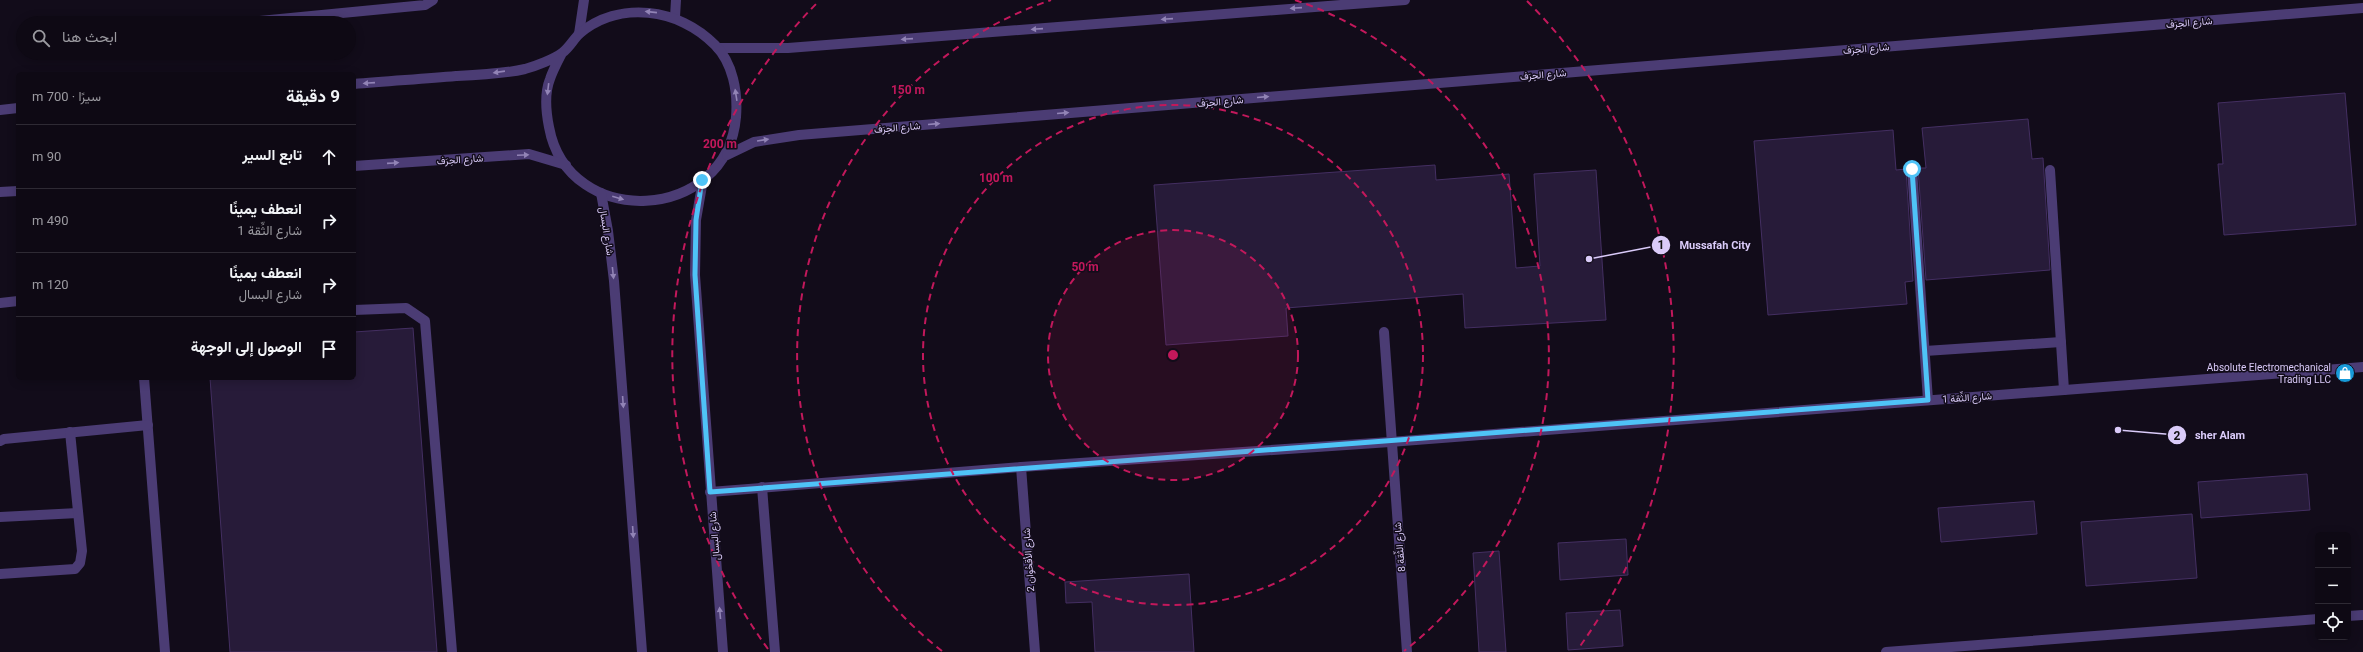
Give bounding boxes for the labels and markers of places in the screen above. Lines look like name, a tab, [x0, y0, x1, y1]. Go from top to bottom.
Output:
callout: Mussafah City	[1651, 233, 1758, 256]
centre of rings	[1166, 348, 1180, 362]
place label: Absolute Electromechanical Trading LLC	[2207, 362, 2331, 385]
shop icon: Absolute Electromechanical Trading LLC	[2334, 362, 2356, 384]
callout: sher Alam	[2167, 424, 2253, 447]

